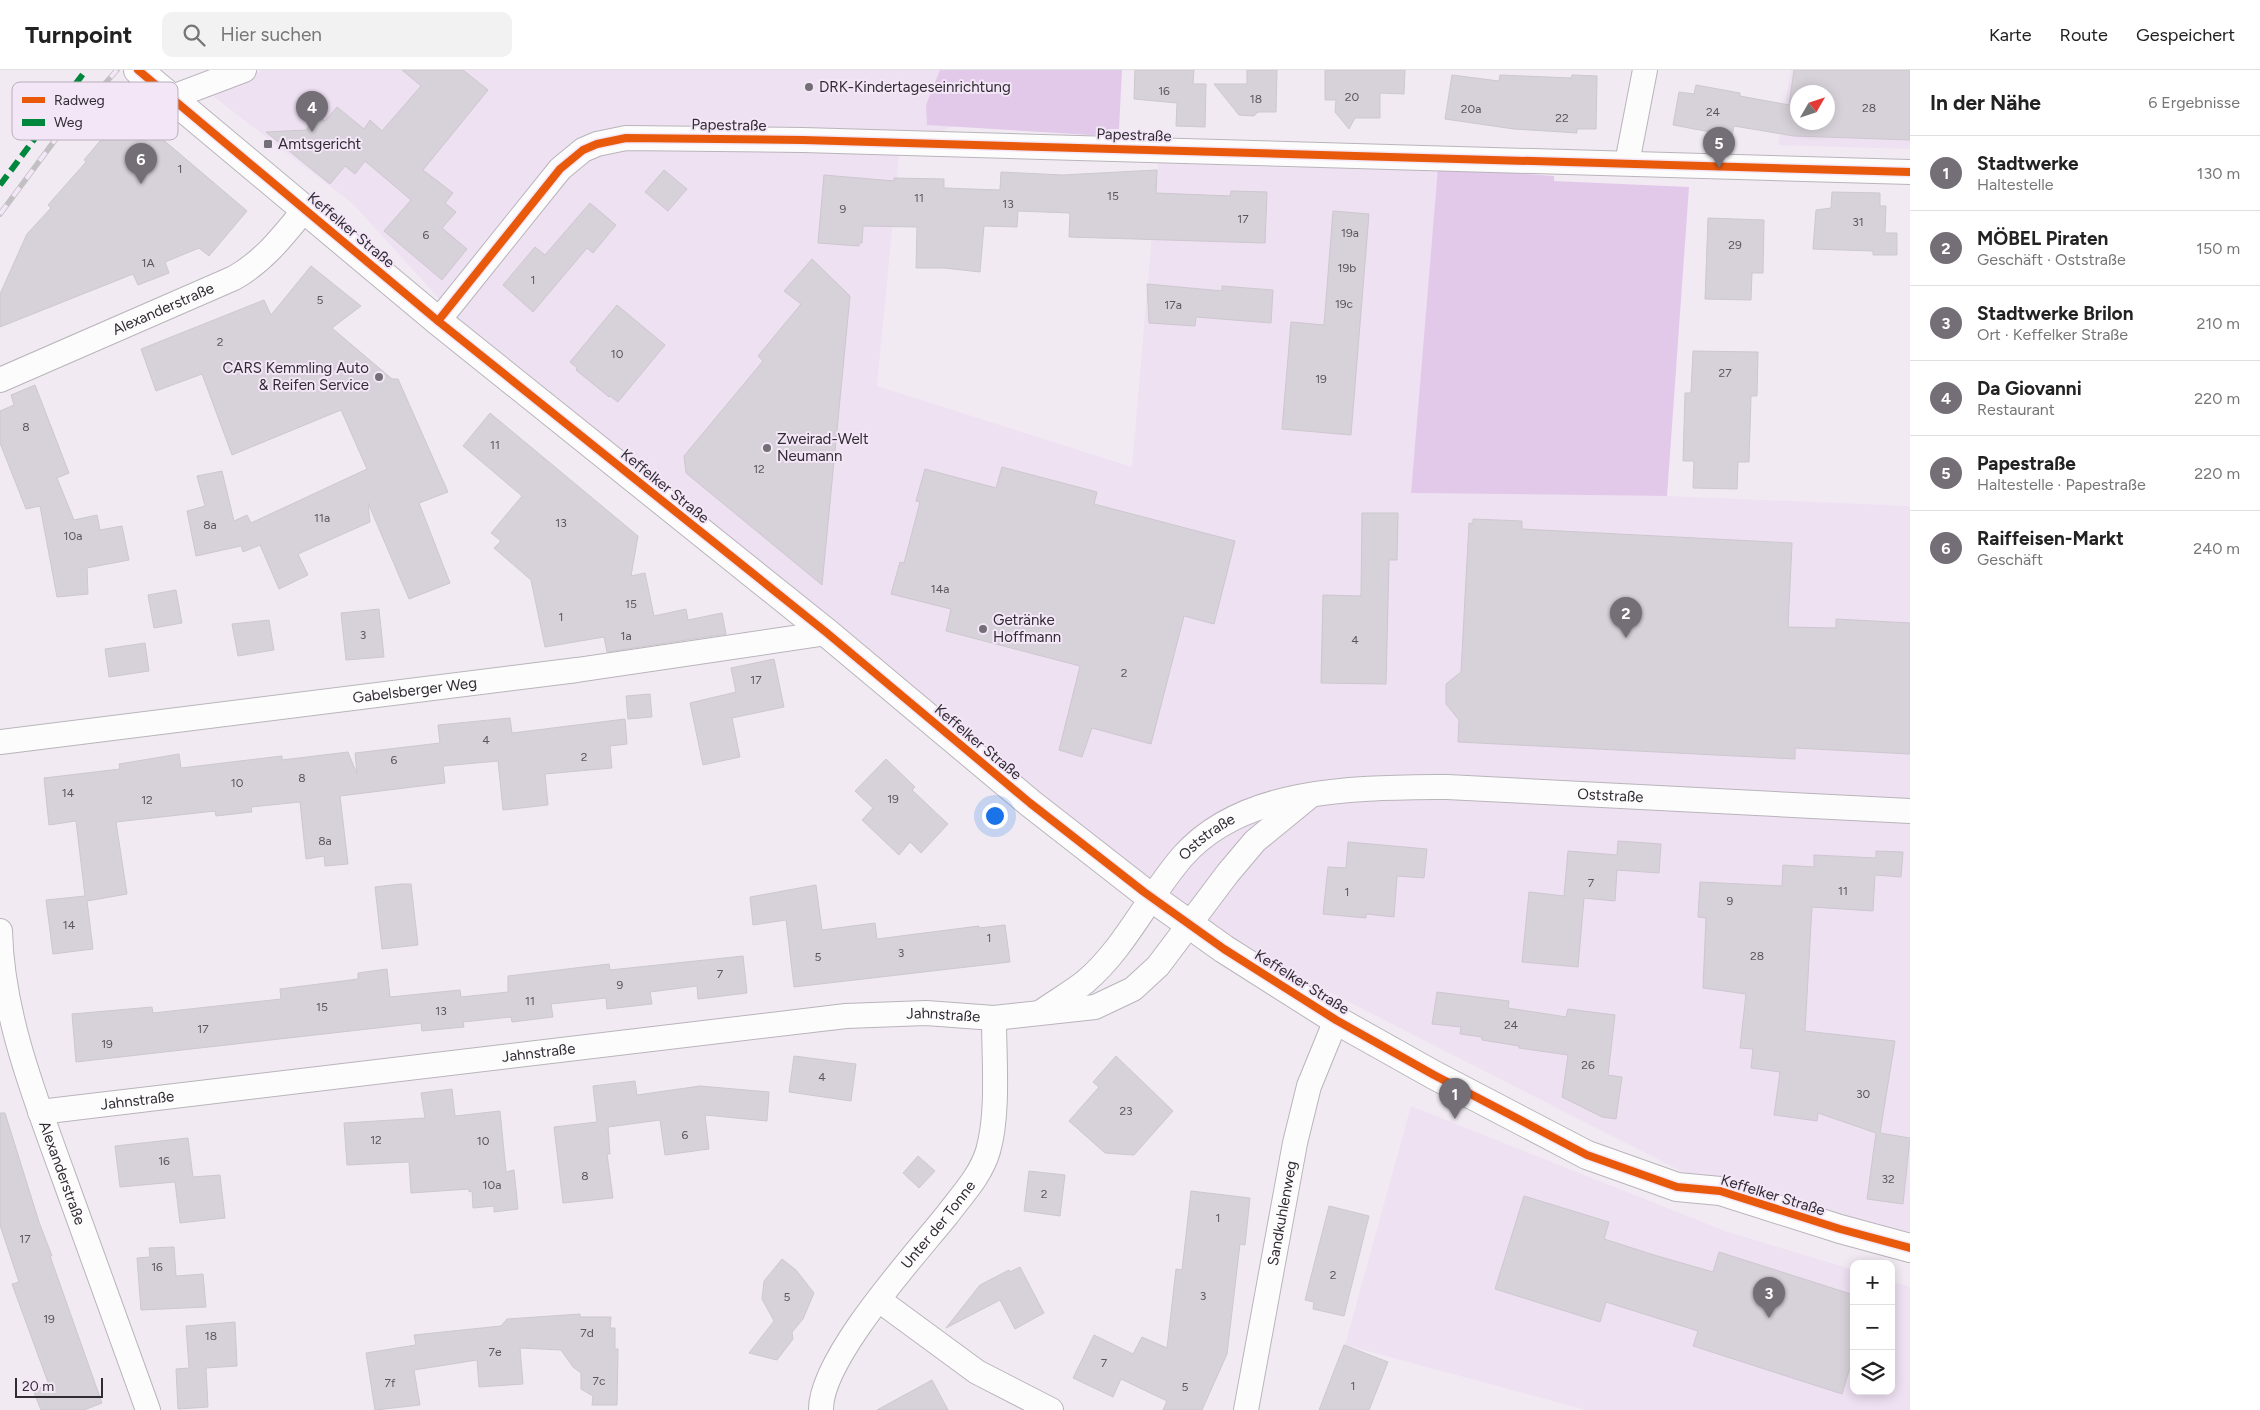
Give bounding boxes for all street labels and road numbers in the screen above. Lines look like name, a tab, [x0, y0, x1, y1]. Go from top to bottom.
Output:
street label: Papestraße	[691, 115, 767, 135]
street label: Papestraße	[1096, 125, 1172, 145]
street label: Keffelker Straße	[304, 188, 398, 272]
street label: Alexanderstraße	[110, 279, 217, 339]
street label: Keffelker Straße	[617, 445, 713, 527]
street label: Gabelsberger Weg	[352, 674, 478, 707]
street label: Keffelker Straße	[931, 700, 1025, 784]
street label: Oststraße	[1577, 785, 1644, 806]
street label: Oststraße	[1175, 810, 1238, 864]
street label: Keffelker Straße	[1251, 946, 1353, 1018]
street label: Jahnstraße	[906, 1004, 981, 1026]
street label: Jahnstraße	[501, 1039, 576, 1066]
street label: Jahnstraße	[99, 1087, 175, 1114]
street label: Alexanderstraße	[35, 1119, 89, 1227]
street label: Sandkuhlenweg	[1264, 1159, 1301, 1267]
street label: Keffelker Straße	[1719, 1171, 1827, 1219]
street label: Unter der Tonne	[897, 1177, 979, 1272]

